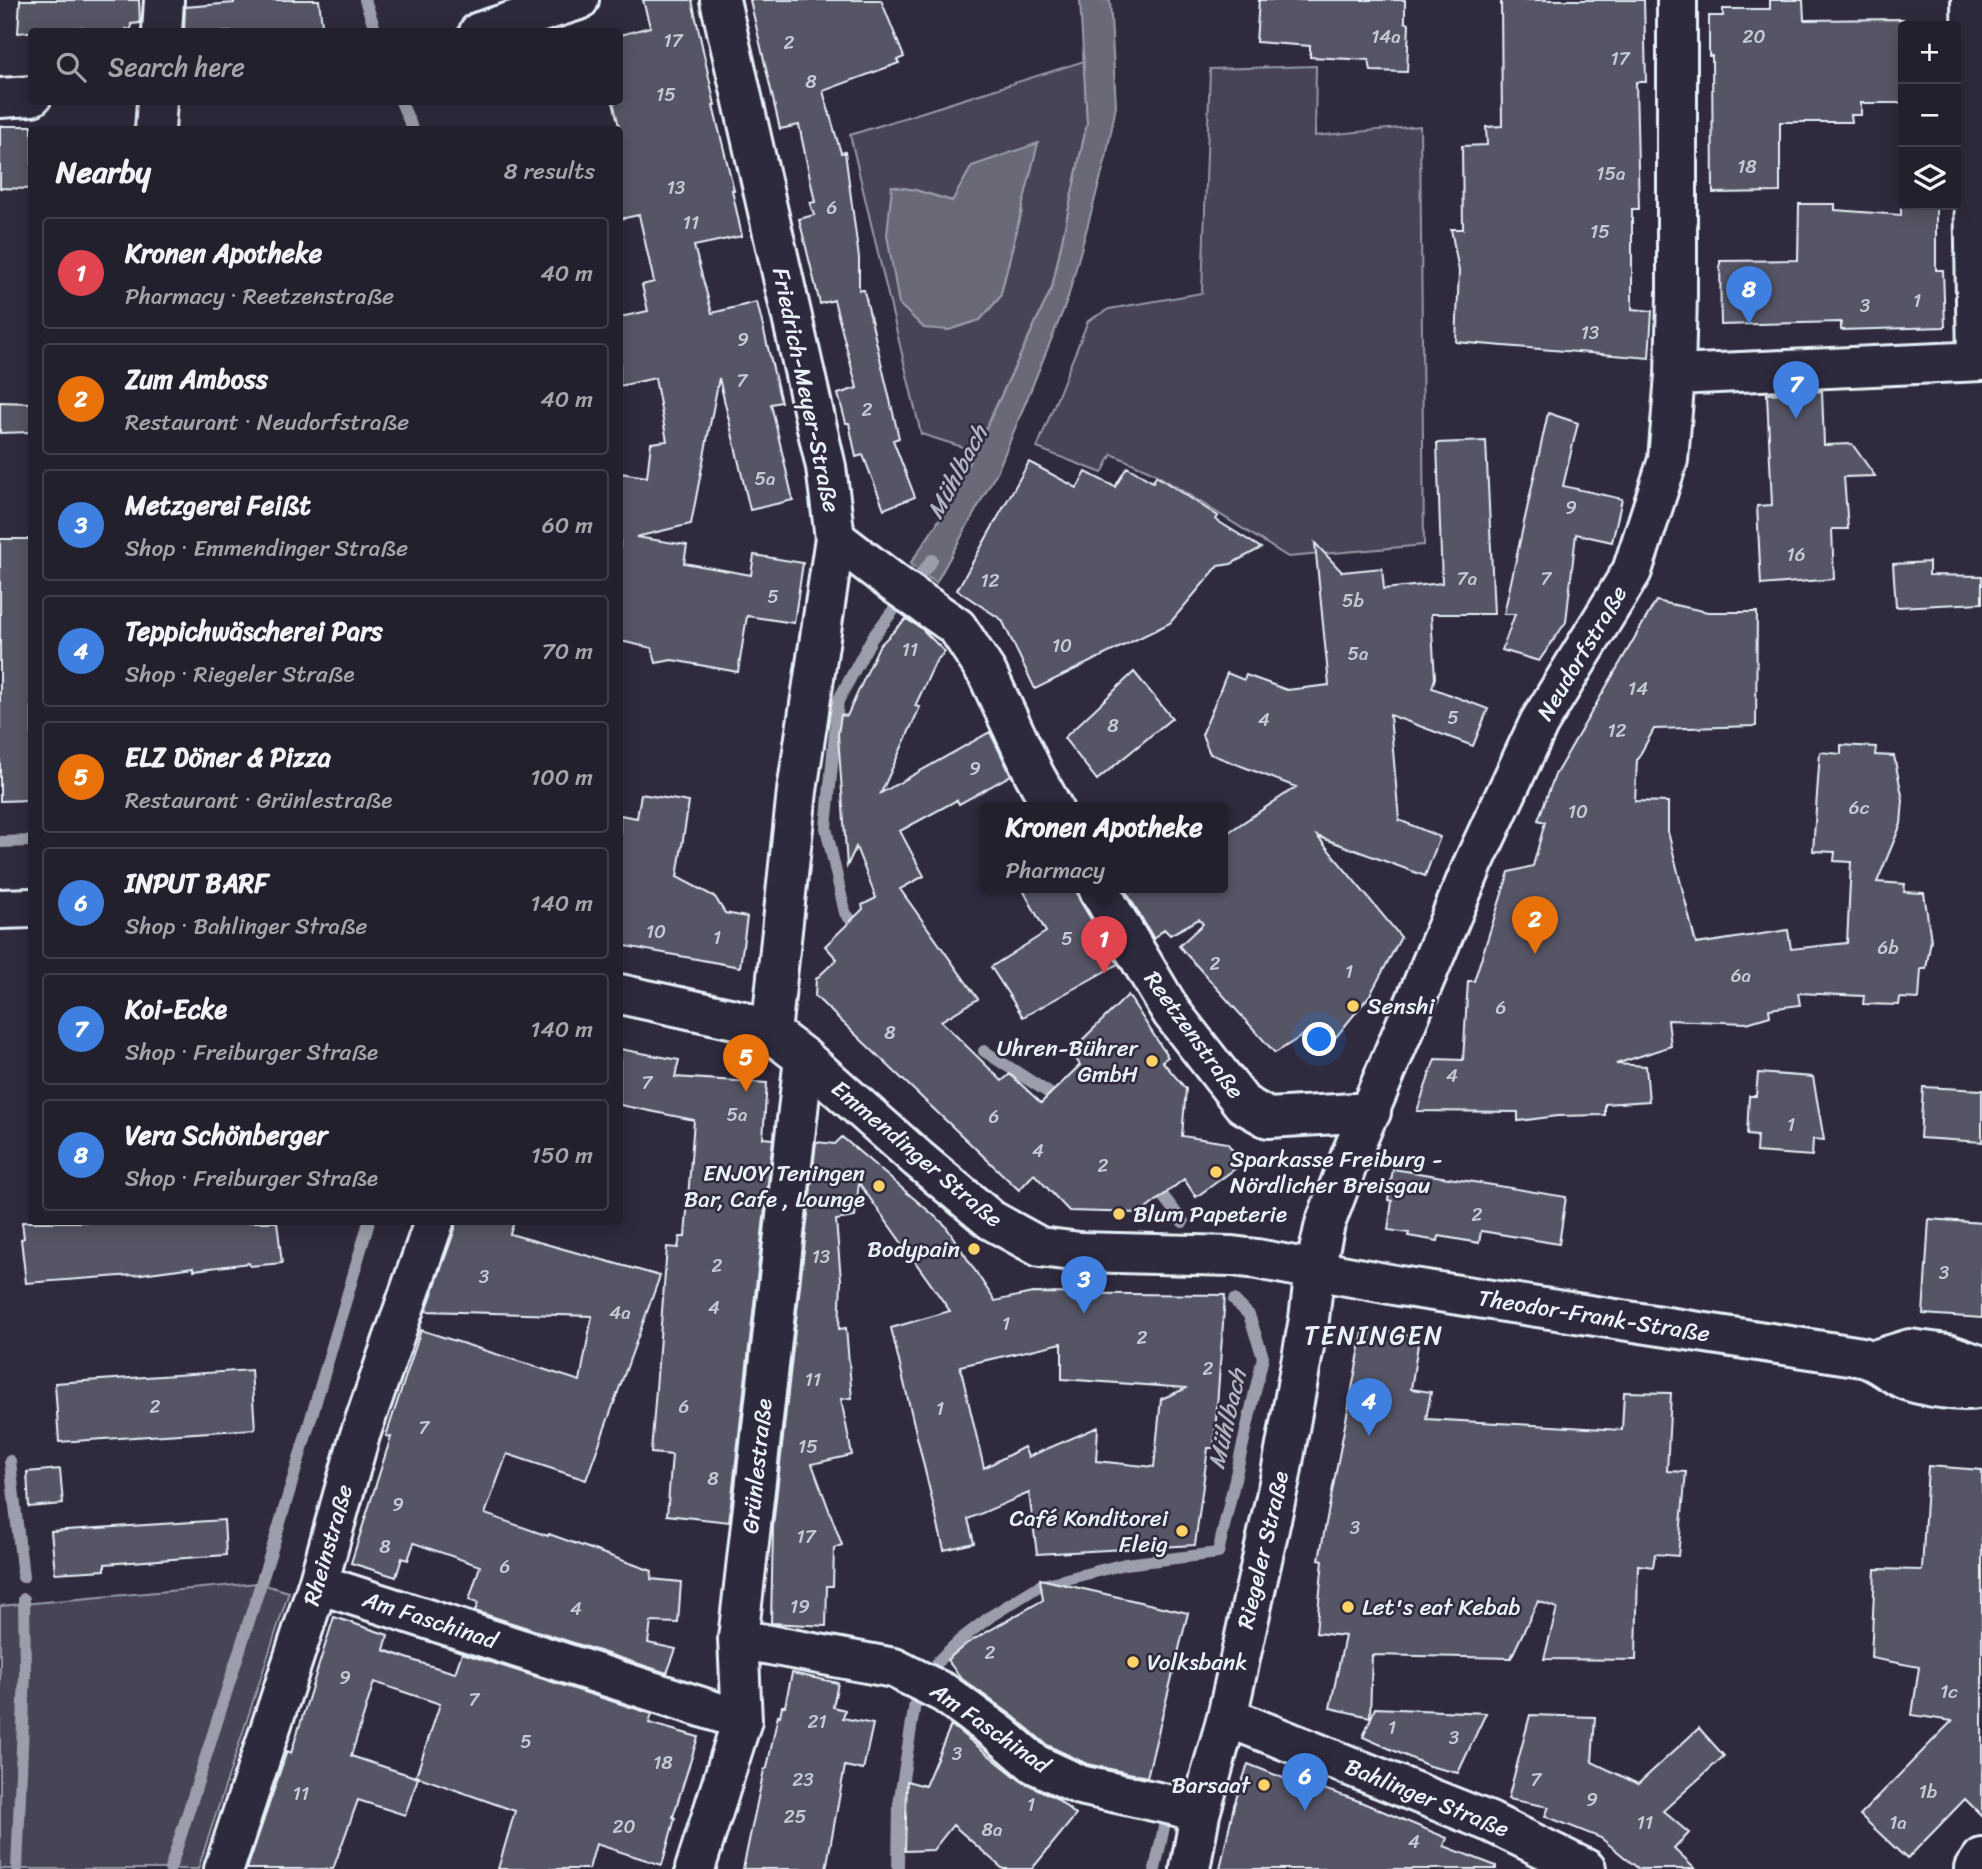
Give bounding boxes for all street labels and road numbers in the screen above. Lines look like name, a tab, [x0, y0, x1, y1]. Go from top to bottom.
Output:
street label: Friedrich-Meyer-Straße	[760, 264, 852, 517]
street label: Neudorfstraße	[1525, 577, 1639, 729]
street label: Reetzenstraße	[1133, 962, 1255, 1108]
street label: Emmendinger Straße	[822, 1069, 1012, 1239]
street label: Theodor-Frank-Straße	[1475, 1277, 1713, 1355]
street label: Grünlestraße	[730, 1397, 784, 1535]
street label: Riegeler Straße	[1225, 1467, 1301, 1633]
street label: Rheinstraße	[291, 1479, 365, 1611]
street label: Am Faschinad	[356, 1579, 504, 1662]
street label: Am Faschinad	[920, 1671, 1060, 1786]
street label: Bahlinger Straße	[1339, 1746, 1516, 1850]

